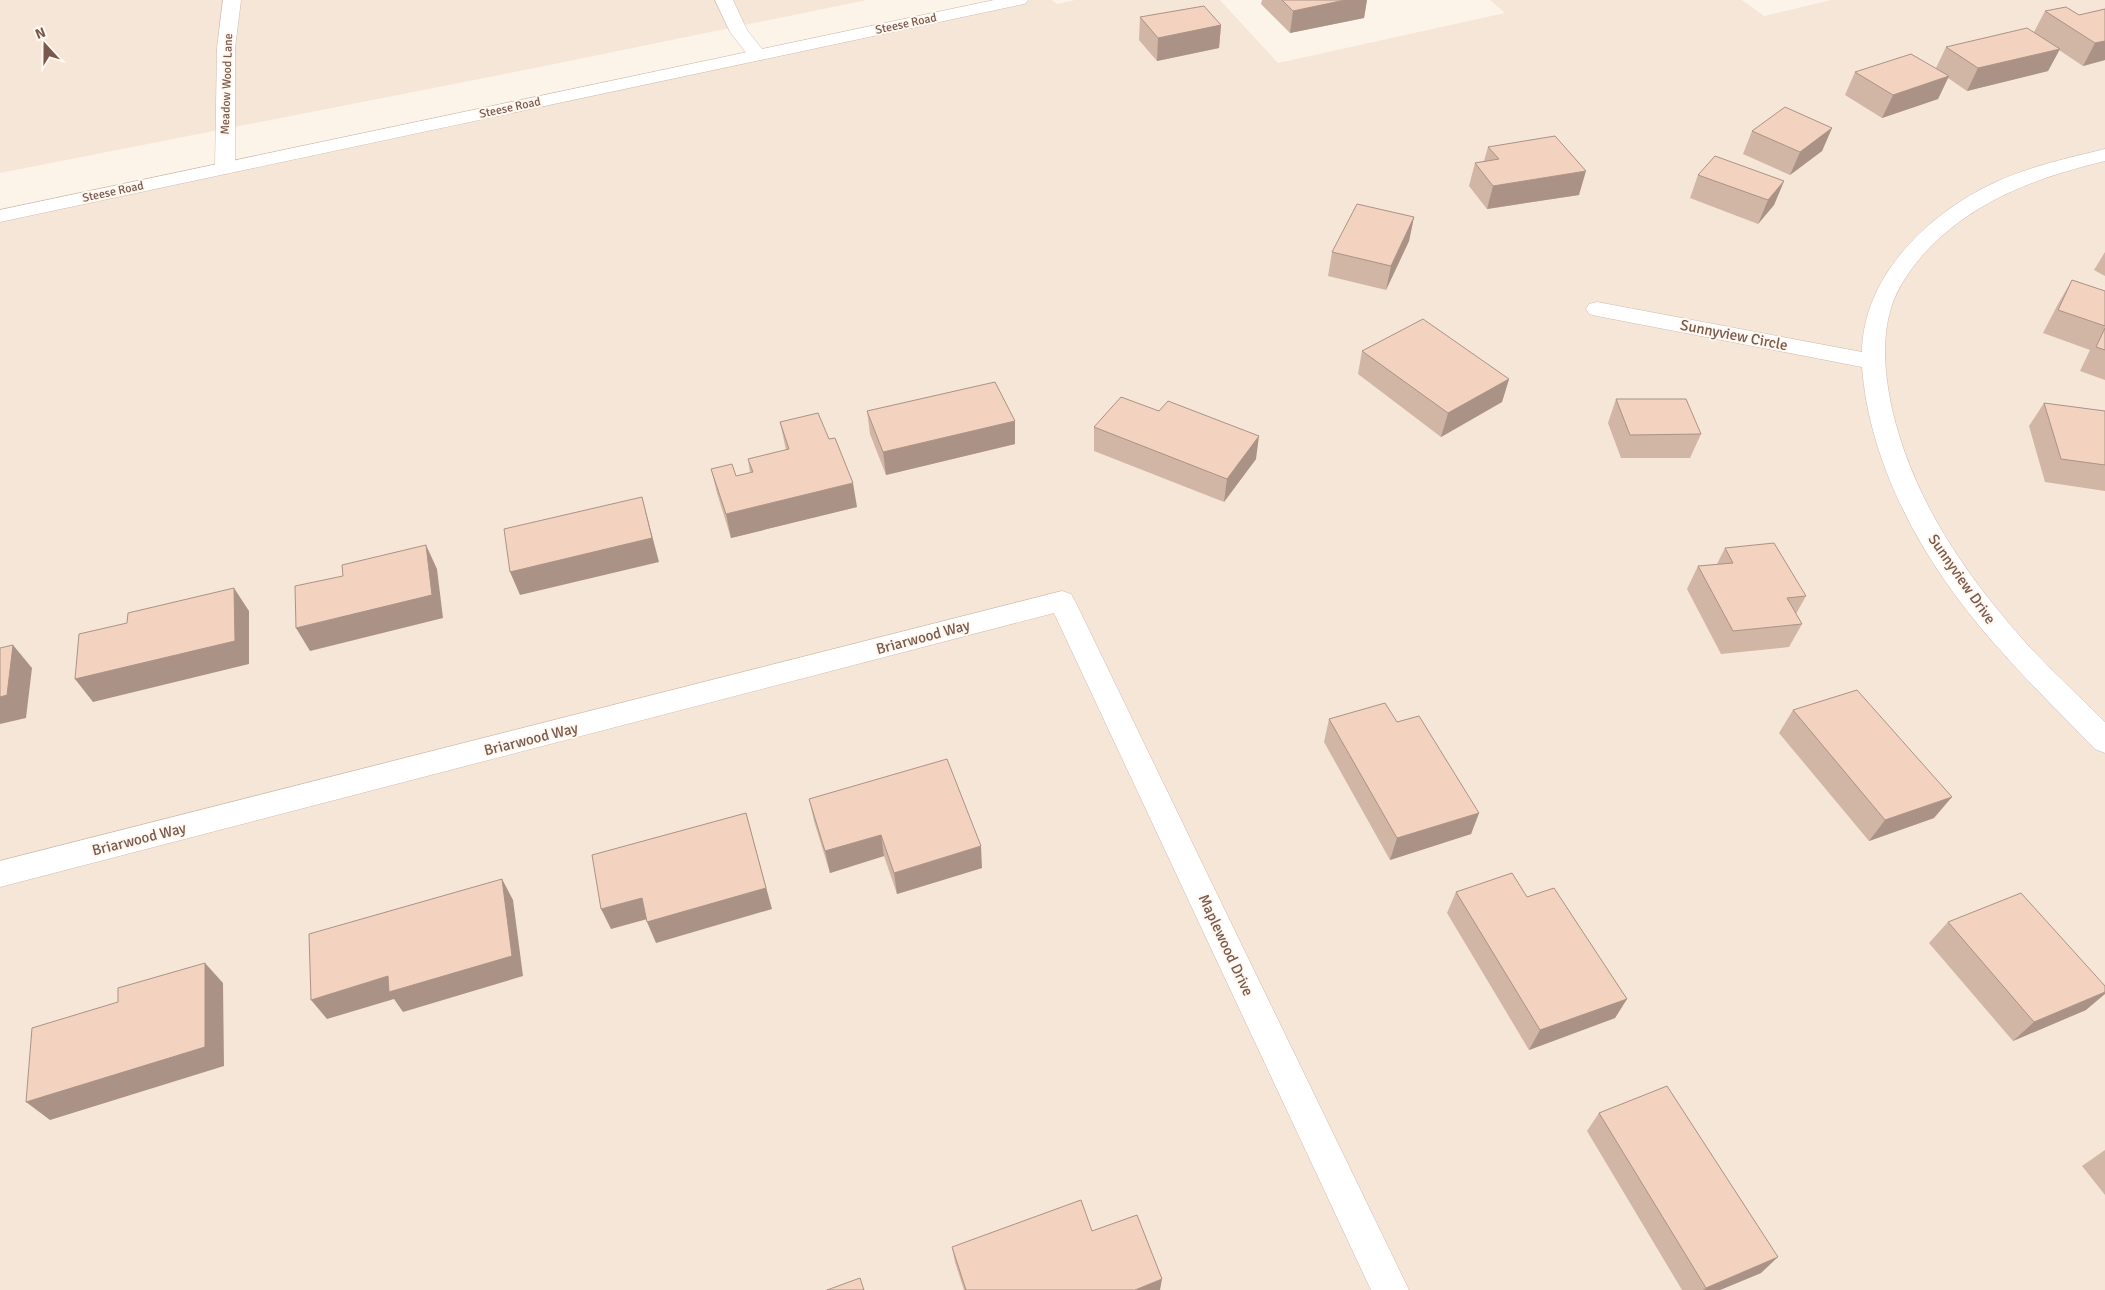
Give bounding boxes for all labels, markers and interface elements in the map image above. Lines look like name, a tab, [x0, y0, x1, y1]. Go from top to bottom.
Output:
street label: Steese Road	[874, 10, 938, 38]
north arrow	[20, 20, 70, 70]
text: N	[33, 24, 48, 43]
street label: Meadow Wood Lane	[218, 33, 236, 135]
street label: Steese Road	[478, 94, 542, 122]
street label: Steese Road	[81, 178, 145, 206]
street label: Sunnyview Circle	[1679, 316, 1789, 354]
street label: Sunnyview Drive	[1924, 531, 2000, 627]
street label: Briarwood Way	[874, 616, 972, 658]
street label: Briarwood Way	[482, 719, 580, 759]
street label: Briarwood Way	[90, 819, 188, 859]
street label: Maplewood Drive	[1195, 891, 1257, 999]

